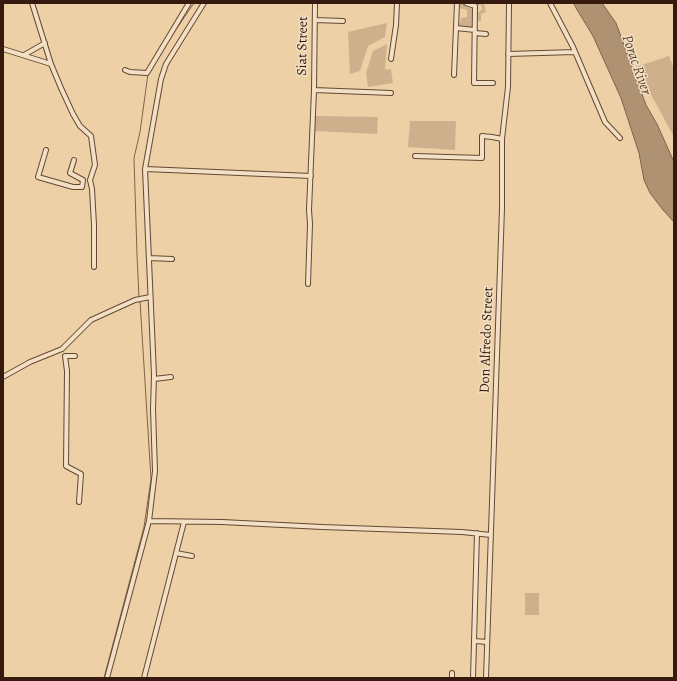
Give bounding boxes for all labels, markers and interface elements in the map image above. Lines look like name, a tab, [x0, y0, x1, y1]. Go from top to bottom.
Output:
street label: Siat Street	[294, 16, 312, 76]
water label: Porac River	[617, 33, 655, 97]
street label: Don Alfredo Street	[477, 287, 497, 393]

